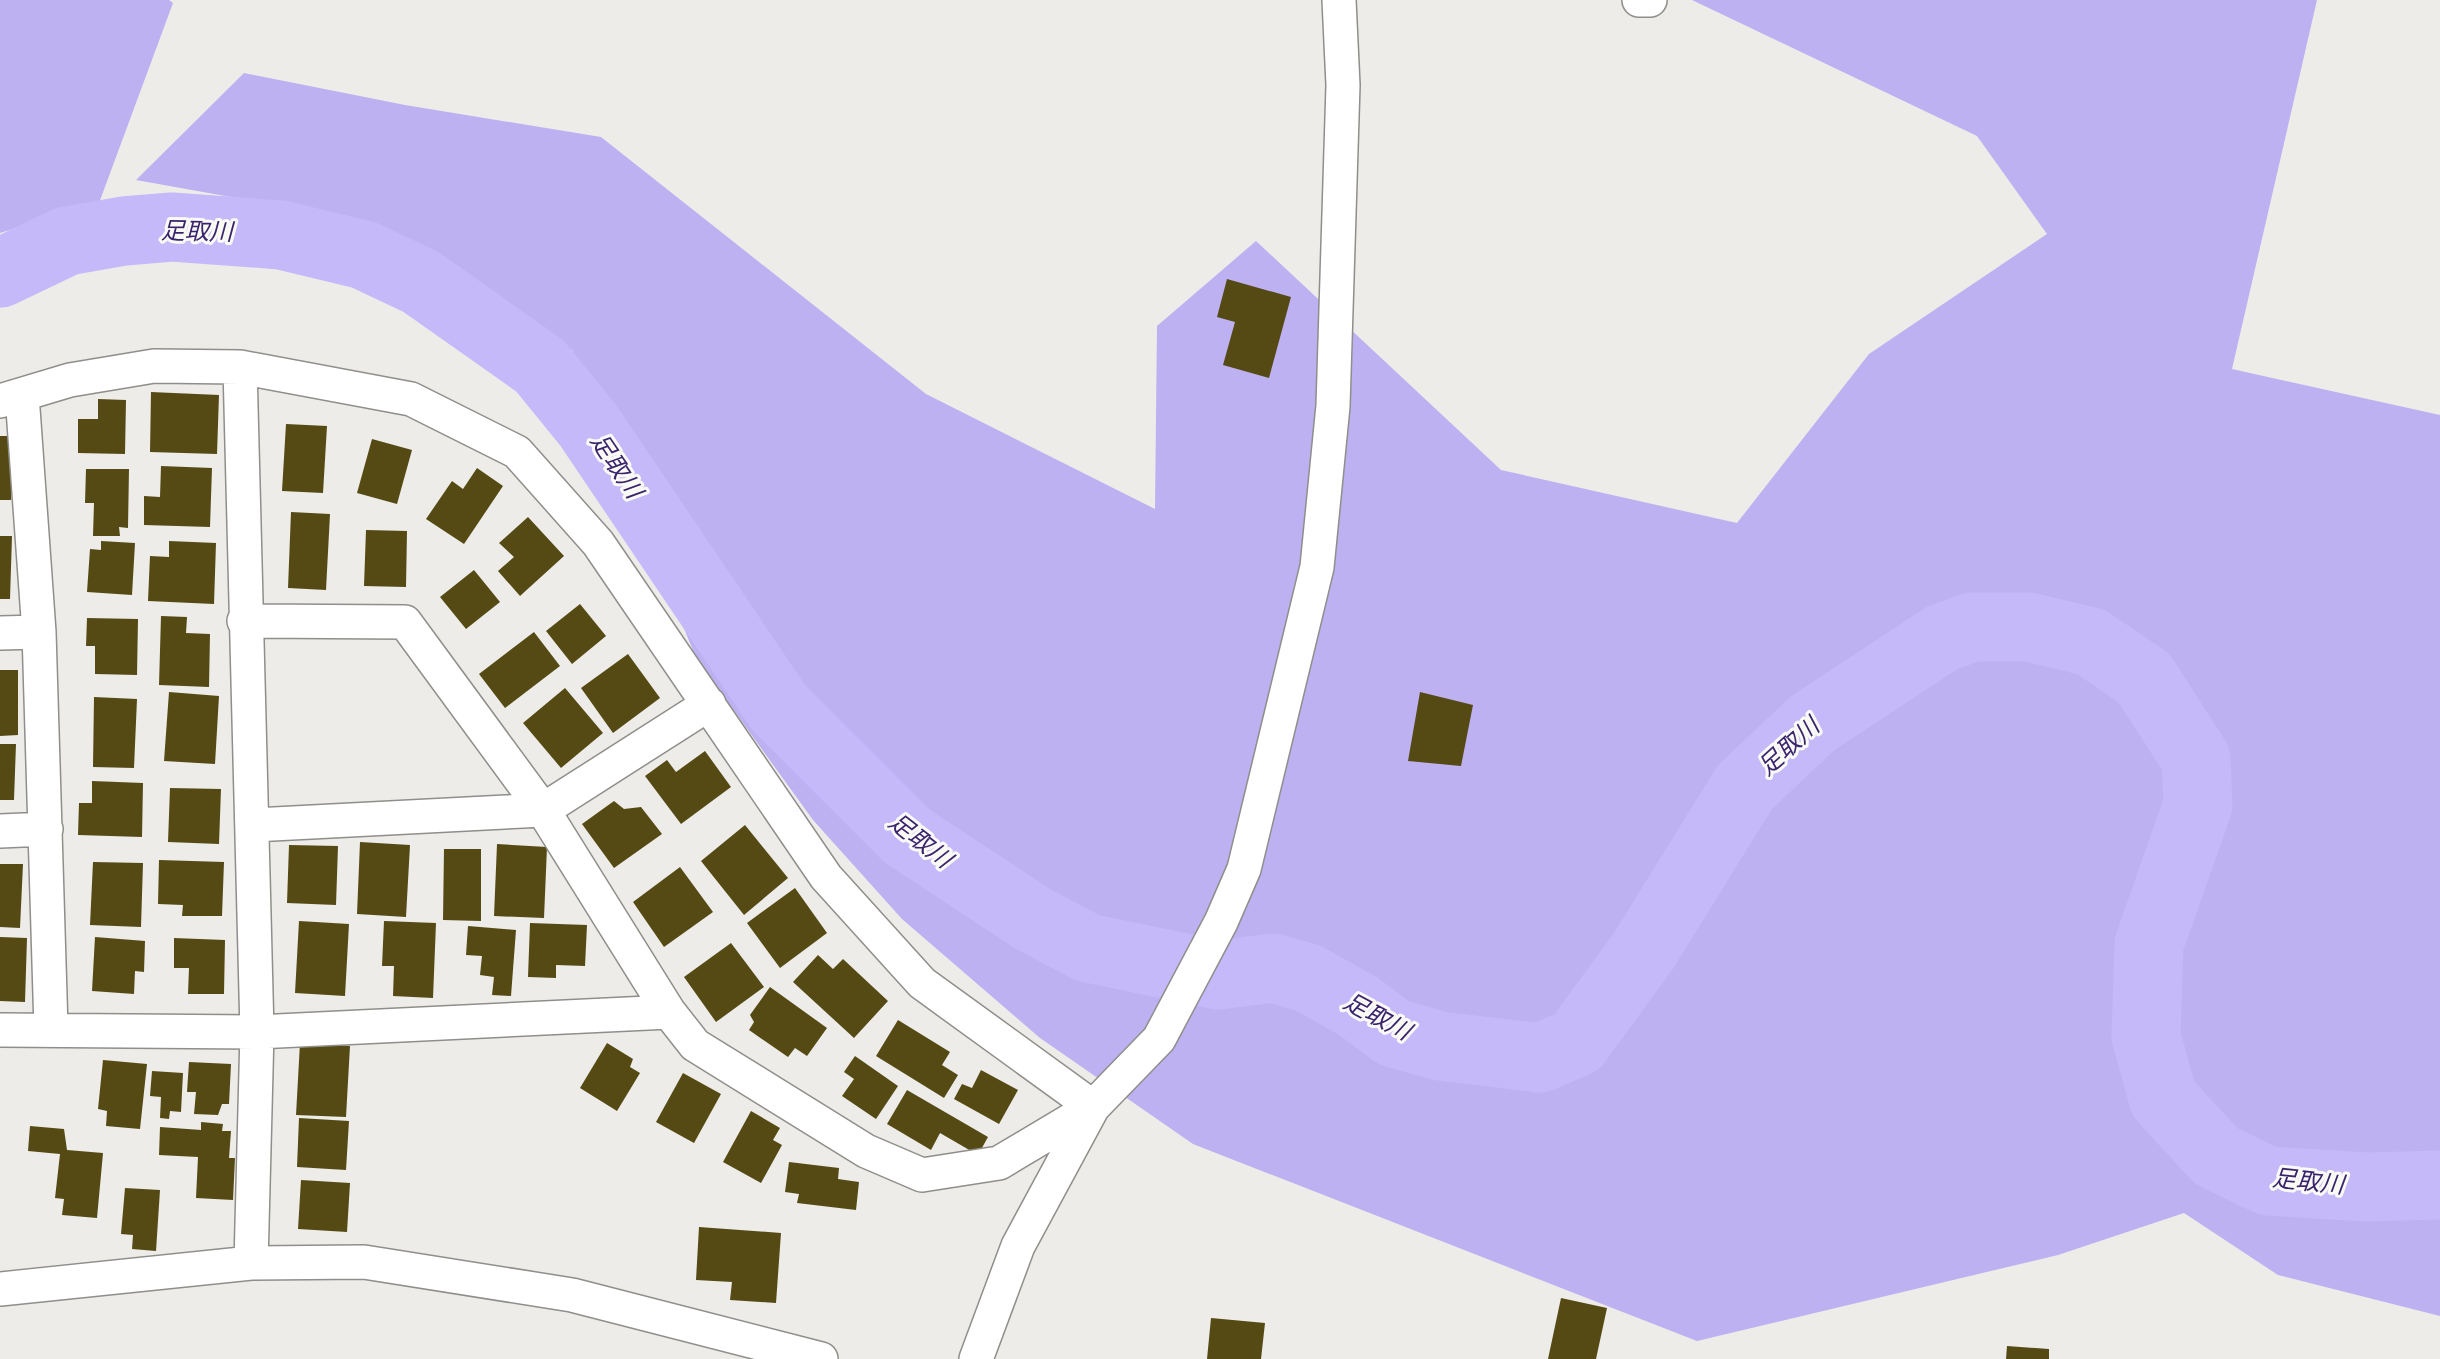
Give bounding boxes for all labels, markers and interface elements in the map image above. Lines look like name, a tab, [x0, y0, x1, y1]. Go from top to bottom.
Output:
water label: 足取川	[161, 217, 236, 247]
water label: 足取川	[584, 428, 650, 506]
water label: 足取川	[1753, 710, 1828, 782]
water label: 足取川	[883, 807, 960, 876]
water label: 足取川	[1338, 987, 1418, 1048]
water label: 足取川	[2271, 1164, 2348, 1200]

